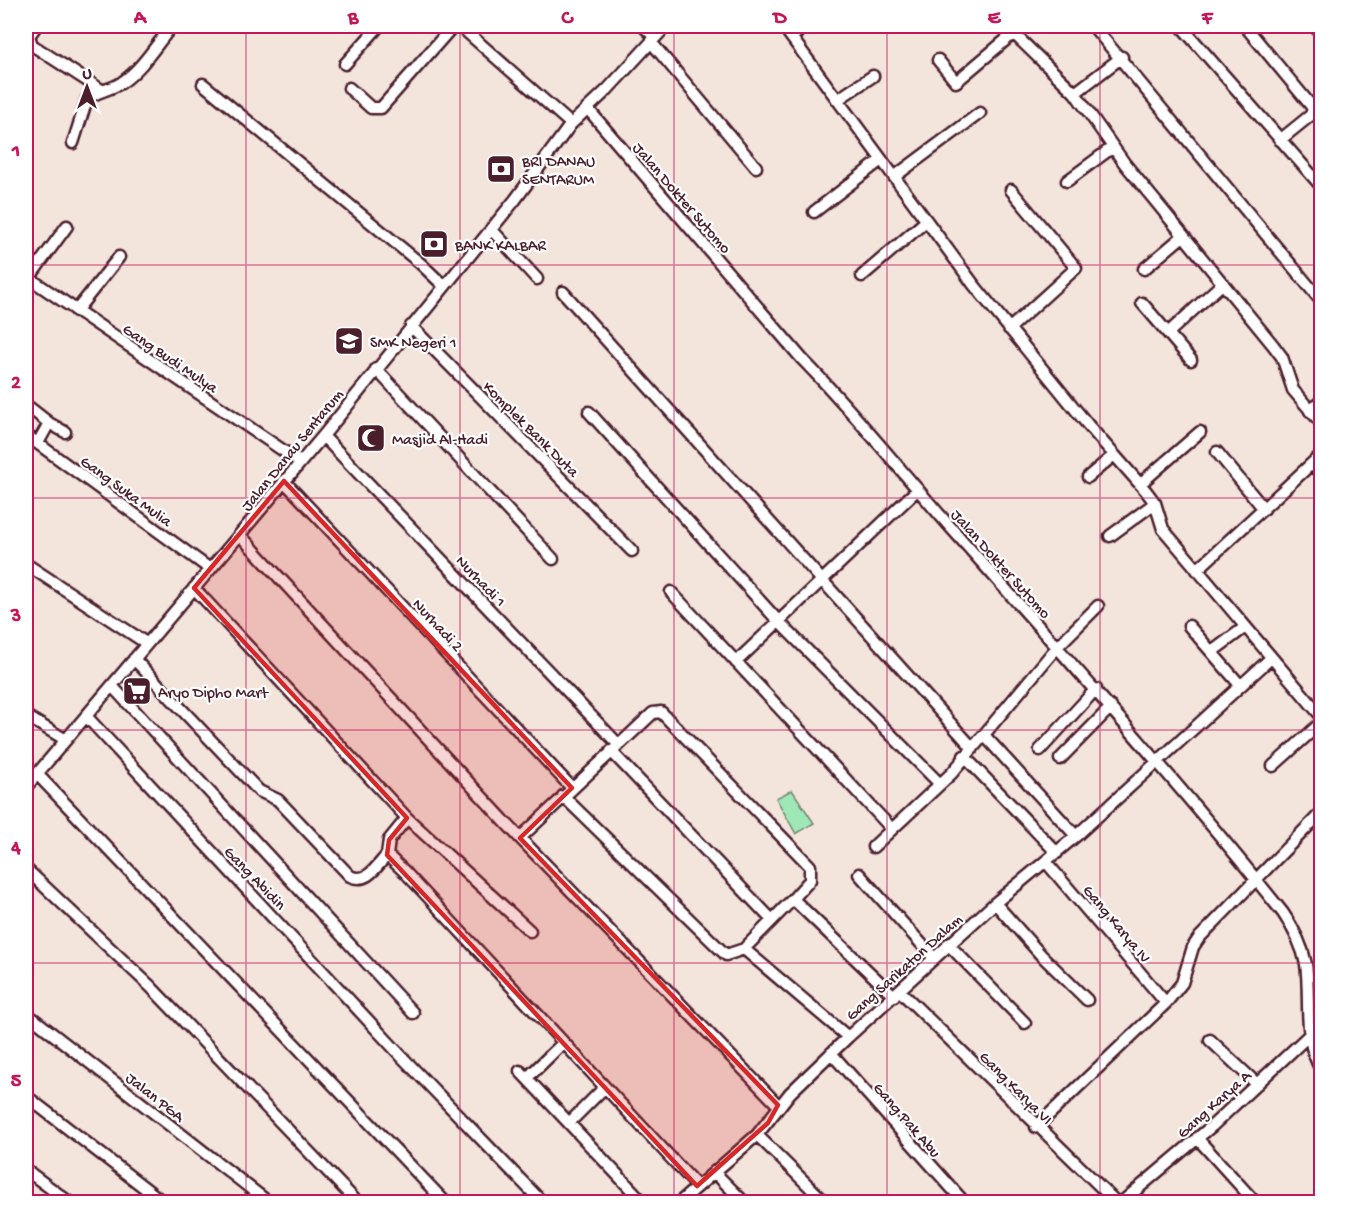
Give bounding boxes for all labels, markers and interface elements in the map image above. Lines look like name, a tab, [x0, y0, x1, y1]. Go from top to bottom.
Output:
text: A	[133, 8, 148, 31]
text: B	[347, 8, 359, 31]
text: C	[561, 8, 575, 31]
text: D	[771, 8, 787, 31]
text: E	[988, 8, 1002, 31]
text: F	[1201, 8, 1214, 31]
north arrow	[57, 57, 117, 117]
text: U	[82, 66, 92, 85]
street label: Jalan Dokter Sutomo	[627, 140, 734, 259]
text: 1	[11, 141, 20, 164]
bank icon: BRI DANAU SENTARUM	[485, 153, 517, 185]
place label: BRI DANAU SENTARUM	[521, 154, 595, 191]
bank icon: BANK KALBAR	[418, 228, 450, 260]
place label: BANK KALBAR	[454, 238, 546, 257]
street label: Gang Budi Mulya	[118, 321, 221, 399]
school or university icon: SMK Negeri 1	[333, 325, 365, 357]
place label: SMK Negeri 1	[370, 335, 457, 354]
text: 2	[11, 373, 21, 396]
street label: Komplek Bank Duta	[478, 379, 582, 483]
street label: Jalan Danau Sentarum	[239, 386, 349, 516]
mosque icon: Masjid Al-Hadi	[355, 422, 387, 454]
place label: Masjid Al-Hadi	[392, 432, 488, 451]
street label: Gang Suka Mulia	[75, 453, 175, 533]
street label: Jalan Dokter Sutomo	[945, 507, 1054, 624]
street label: Nurhadi 1	[450, 553, 509, 612]
street label: Nurhadi 2	[407, 596, 466, 657]
text: 3	[10, 606, 21, 629]
supermarket icon: Aryo Dipho Mart	[121, 675, 153, 707]
place label: Aryo Dipho Mart	[158, 685, 269, 704]
text: 4	[10, 838, 21, 861]
street label: Gang Abidin	[218, 844, 289, 916]
street label: Gang Karya IV	[1077, 882, 1154, 968]
street label: Gang Sarikaton Dalam	[843, 911, 968, 1026]
street label: Gang Karya VI	[974, 1049, 1055, 1130]
street label: Gang Karya A	[1174, 1066, 1257, 1144]
street label: Jalan PGA	[121, 1070, 188, 1129]
text: 5	[11, 1071, 22, 1094]
street label: Gang Pak Abu	[868, 1080, 944, 1163]

